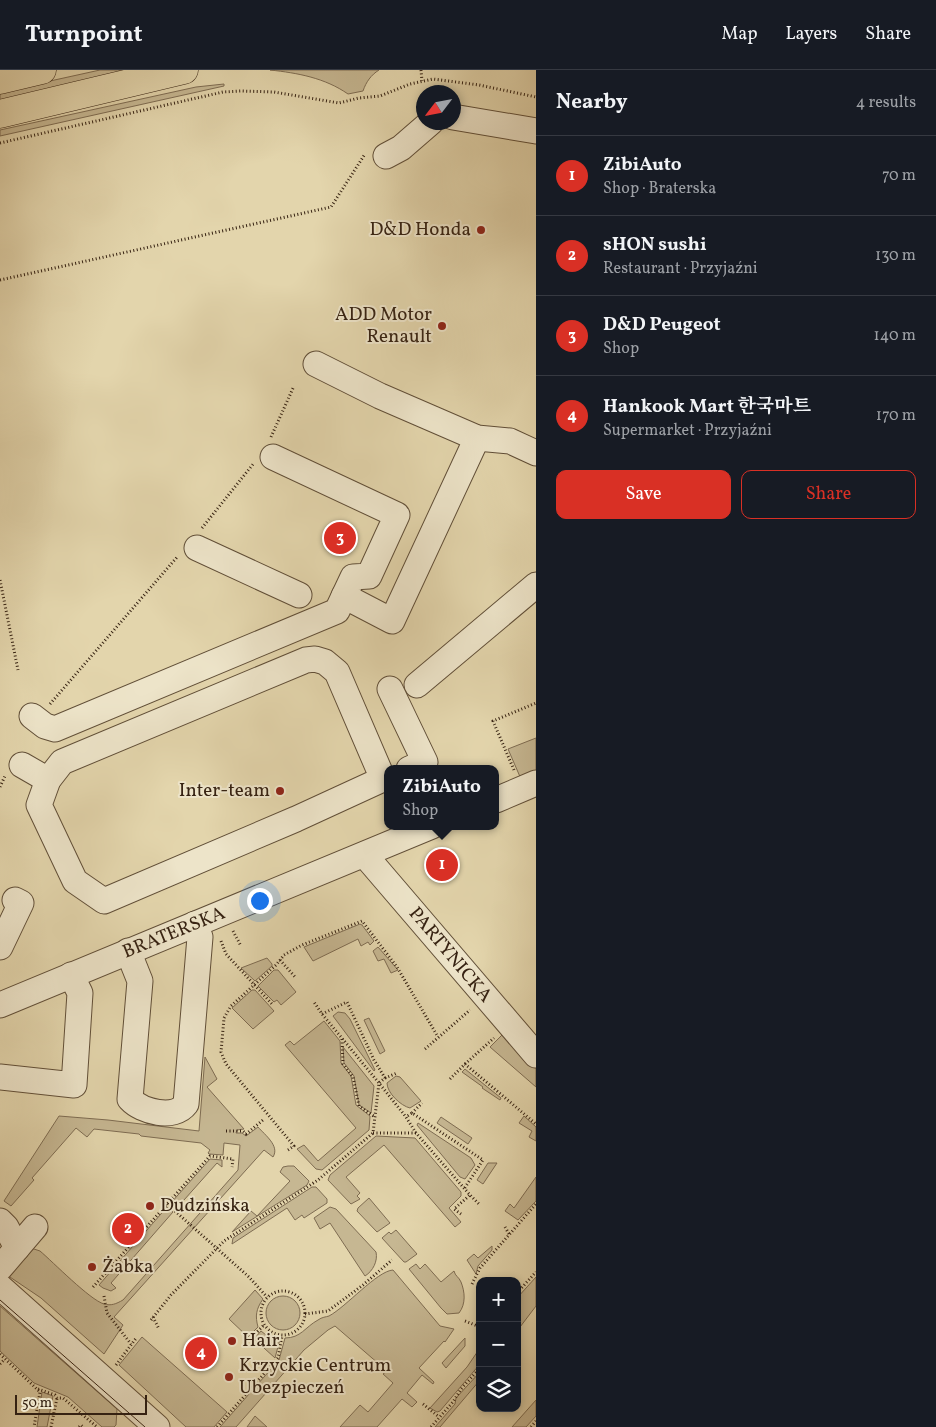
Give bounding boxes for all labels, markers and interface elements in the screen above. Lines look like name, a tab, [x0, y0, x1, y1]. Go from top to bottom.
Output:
text: Turnpoint	[25, 18, 143, 52]
text: Map	[721, 22, 757, 47]
text: Layers	[785, 22, 837, 47]
text: Share	[865, 22, 911, 47]
north arrow	[416, 85, 461, 130]
text: Nearby	[556, 88, 627, 117]
text: 4 results	[856, 92, 916, 114]
text: ZibiAuto	[603, 152, 682, 178]
text: 1	[569, 165, 575, 187]
text: 70 m	[882, 165, 916, 187]
text: Shop · Braterska	[603, 178, 716, 200]
place label: D&D Honda	[369, 217, 471, 243]
marker: D&D Honda	[475, 224, 487, 236]
text: sHON sushi	[603, 232, 707, 258]
text: 2	[568, 245, 576, 267]
text: 130 m	[875, 245, 916, 267]
text: Restaurant · Przyjaźni	[603, 258, 758, 280]
place label: ADD Motor Renault	[335, 302, 432, 350]
text: D&D Peugeot	[603, 312, 721, 338]
marker: ADD Motor Renault	[436, 320, 448, 332]
text: 3	[568, 325, 576, 347]
text: 140 m	[874, 325, 916, 347]
text: Shop	[603, 338, 639, 360]
text: Hankook Mart 한국마트	[603, 394, 811, 420]
text: 4	[567, 405, 577, 427]
text: 170 m	[876, 405, 916, 427]
text: Supermarket · Przyjaźni	[603, 420, 772, 442]
button: Save	[556, 470, 731, 519]
button: Share	[741, 470, 916, 519]
pin: 3	[324, 519, 356, 557]
popup	[384, 765, 499, 830]
text: ZibiAuto	[402, 774, 481, 800]
place label: Inter-team	[179, 778, 270, 804]
marker: Inter-team	[274, 785, 286, 797]
text: Shop	[402, 800, 438, 822]
pin: 1	[426, 846, 458, 884]
your location	[247, 888, 273, 914]
street label: BRATERSKA	[119, 901, 229, 965]
street label: PARTYNICKA	[402, 902, 498, 1008]
place label: Dudzińska	[160, 1193, 250, 1219]
marker: Dudzińska	[144, 1200, 156, 1212]
pin: 2	[112, 1210, 144, 1248]
place label: Żabka	[102, 1254, 153, 1280]
marker: Żabka	[86, 1261, 98, 1273]
map controls	[476, 1277, 521, 1412]
button: +	[476, 1277, 521, 1322]
button: −	[476, 1322, 521, 1367]
place label: Hair	[242, 1328, 279, 1354]
pin: 4	[185, 1334, 217, 1372]
marker: Hair	[226, 1335, 238, 1347]
place label: Krzyckie Centrum Ubezpieczeń	[239, 1353, 391, 1401]
button: layers	[476, 1367, 521, 1412]
marker: Krzyckie Centrum Ubezpieczeń	[223, 1371, 235, 1383]
scale bar	[15, 1392, 148, 1415]
text: 50 m	[22, 1394, 52, 1413]

